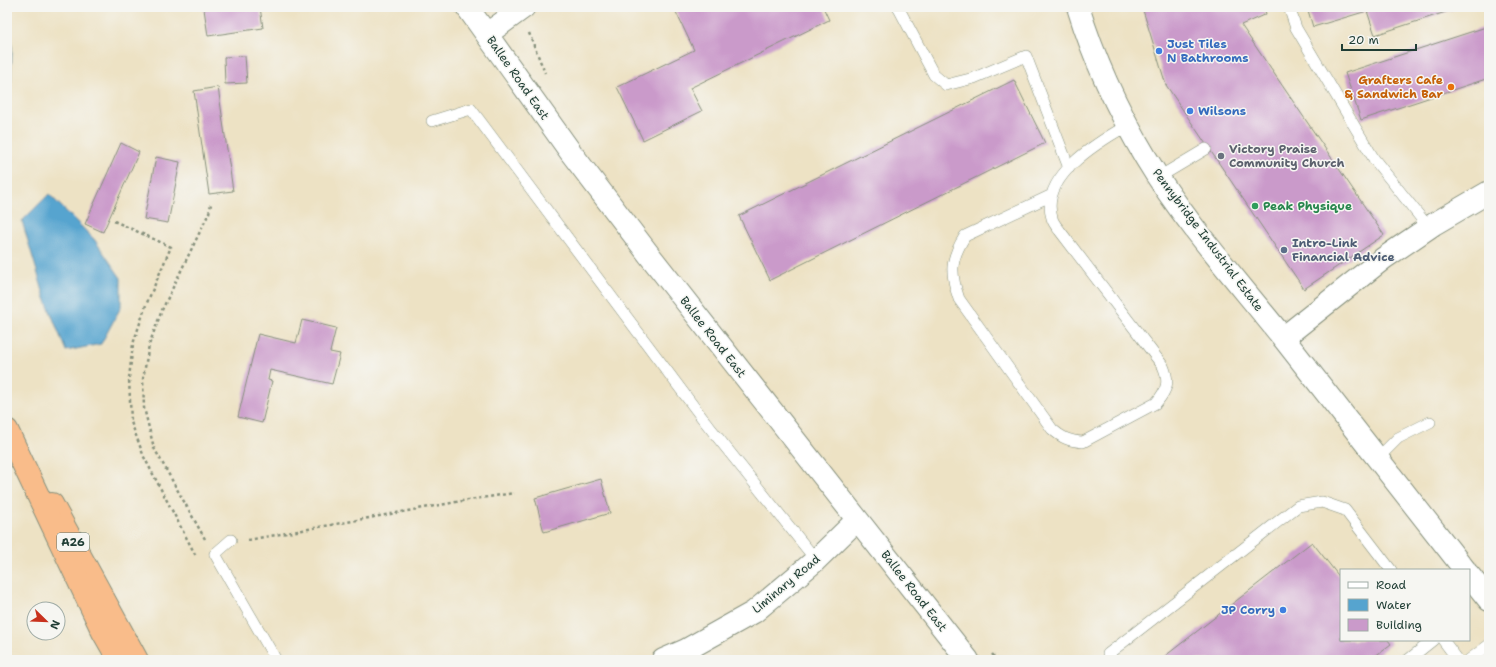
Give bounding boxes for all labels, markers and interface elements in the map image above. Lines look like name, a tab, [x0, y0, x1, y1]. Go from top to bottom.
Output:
scale bar	[1342, 26, 1416, 52]
text: 20 m	[1348, 32, 1379, 48]
street label: Ballee Road East	[483, 33, 553, 123]
place label: Just Tiles N Bathrooms	[1167, 36, 1249, 66]
marker: Just Tiles N Bathrooms	[1154, 46, 1164, 56]
place label: Grafters Cafe & Sandwich Bar	[1345, 72, 1444, 102]
marker: Grafters Cafe & Sandwich Bar	[1446, 82, 1456, 92]
place label: Wilsons	[1198, 103, 1246, 119]
marker: Wilsons	[1185, 106, 1195, 116]
place label: Victory Praise Community Church	[1229, 141, 1345, 171]
marker: Victory Praise Community Church	[1216, 151, 1226, 161]
street label: Pennybridge Industrial Estate	[1149, 165, 1267, 315]
place label: Peak Physique	[1263, 198, 1352, 214]
marker: Peak Physique	[1250, 201, 1260, 211]
place label: Intro-Link Financial Advice	[1292, 235, 1395, 265]
marker: Intro-Link Financial Advice	[1279, 245, 1289, 255]
street label: Ballee Road East	[676, 293, 750, 381]
road number: A26	[57, 533, 89, 551]
street label: Ballee Road East	[877, 547, 951, 635]
street label: Liminary Road	[749, 551, 824, 617]
legend	[1340, 569, 1470, 641]
text: Road	[1376, 577, 1407, 593]
text: Water	[1376, 597, 1412, 613]
north arrow	[26, 601, 66, 641]
place label: JP Corry	[1221, 602, 1275, 618]
marker: JP Corry	[1278, 605, 1288, 615]
text: Building	[1376, 617, 1422, 633]
text: N	[46, 618, 63, 632]

